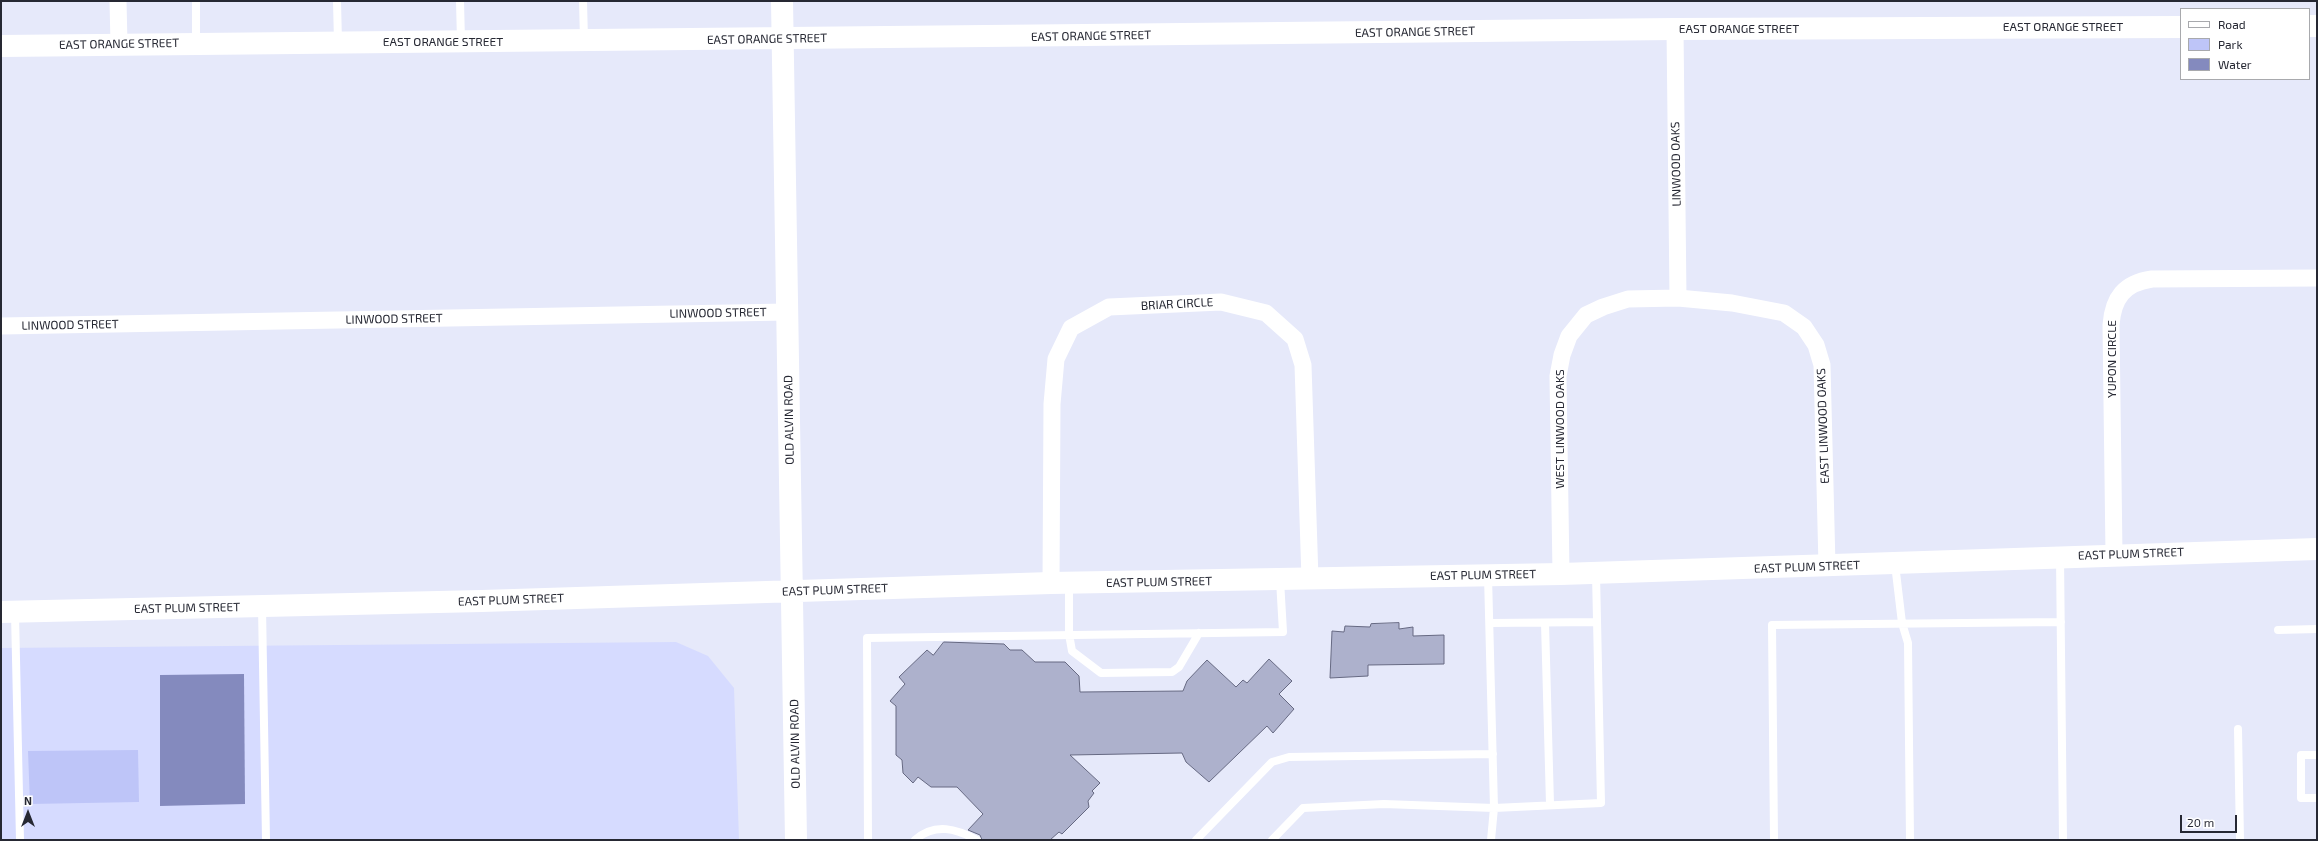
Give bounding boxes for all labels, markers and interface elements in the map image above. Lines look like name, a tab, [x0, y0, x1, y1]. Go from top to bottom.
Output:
legend	[2180, 8, 2310, 80]
text: Road	[2218, 17, 2246, 31]
street label: EAST ORANGE STREET	[2003, 20, 2123, 34]
street label: EAST ORANGE STREET	[1679, 22, 1799, 36]
street label: EAST ORANGE STREET	[1355, 24, 1475, 40]
street label: EAST ORANGE STREET	[1031, 28, 1151, 44]
street label: EAST ORANGE STREET	[707, 31, 827, 47]
street label: EAST ORANGE STREET	[383, 35, 503, 49]
street label: EAST ORANGE STREET	[59, 36, 179, 52]
text: Park	[2218, 37, 2243, 51]
text: Water	[2218, 57, 2252, 71]
street label: LINWOOD OAKS	[1668, 121, 1684, 207]
street label: BRIAR CIRCLE	[1140, 295, 1214, 313]
street label: LINWOOD STREET	[669, 305, 767, 321]
street label: LINWOOD STREET	[345, 311, 443, 327]
street label: LINWOOD STREET	[21, 317, 119, 333]
street label: YUPON CIRCLE	[2105, 320, 2119, 398]
street label: EAST LINWOOD OAKS	[1814, 368, 1832, 484]
street label: WEST LINWOOD OAKS	[1553, 369, 1567, 489]
street label: OLD ALVIN ROAD	[781, 375, 797, 465]
street label: EAST PLUM STREET	[2078, 545, 2184, 563]
street label: EAST PLUM STREET	[1754, 558, 1860, 576]
street label: EAST PLUM STREET	[1430, 567, 1536, 583]
street label: EAST PLUM STREET	[1106, 574, 1212, 590]
street label: EAST PLUM STREET	[782, 581, 888, 599]
street label: EAST PLUM STREET	[458, 591, 564, 609]
street label: EAST PLUM STREET	[134, 600, 240, 616]
street label: OLD ALVIN ROAD	[787, 699, 803, 789]
north arrow	[8, 793, 48, 833]
text: N	[24, 794, 32, 807]
scale bar	[2182, 807, 2239, 833]
text: 20 m	[2187, 815, 2214, 829]

